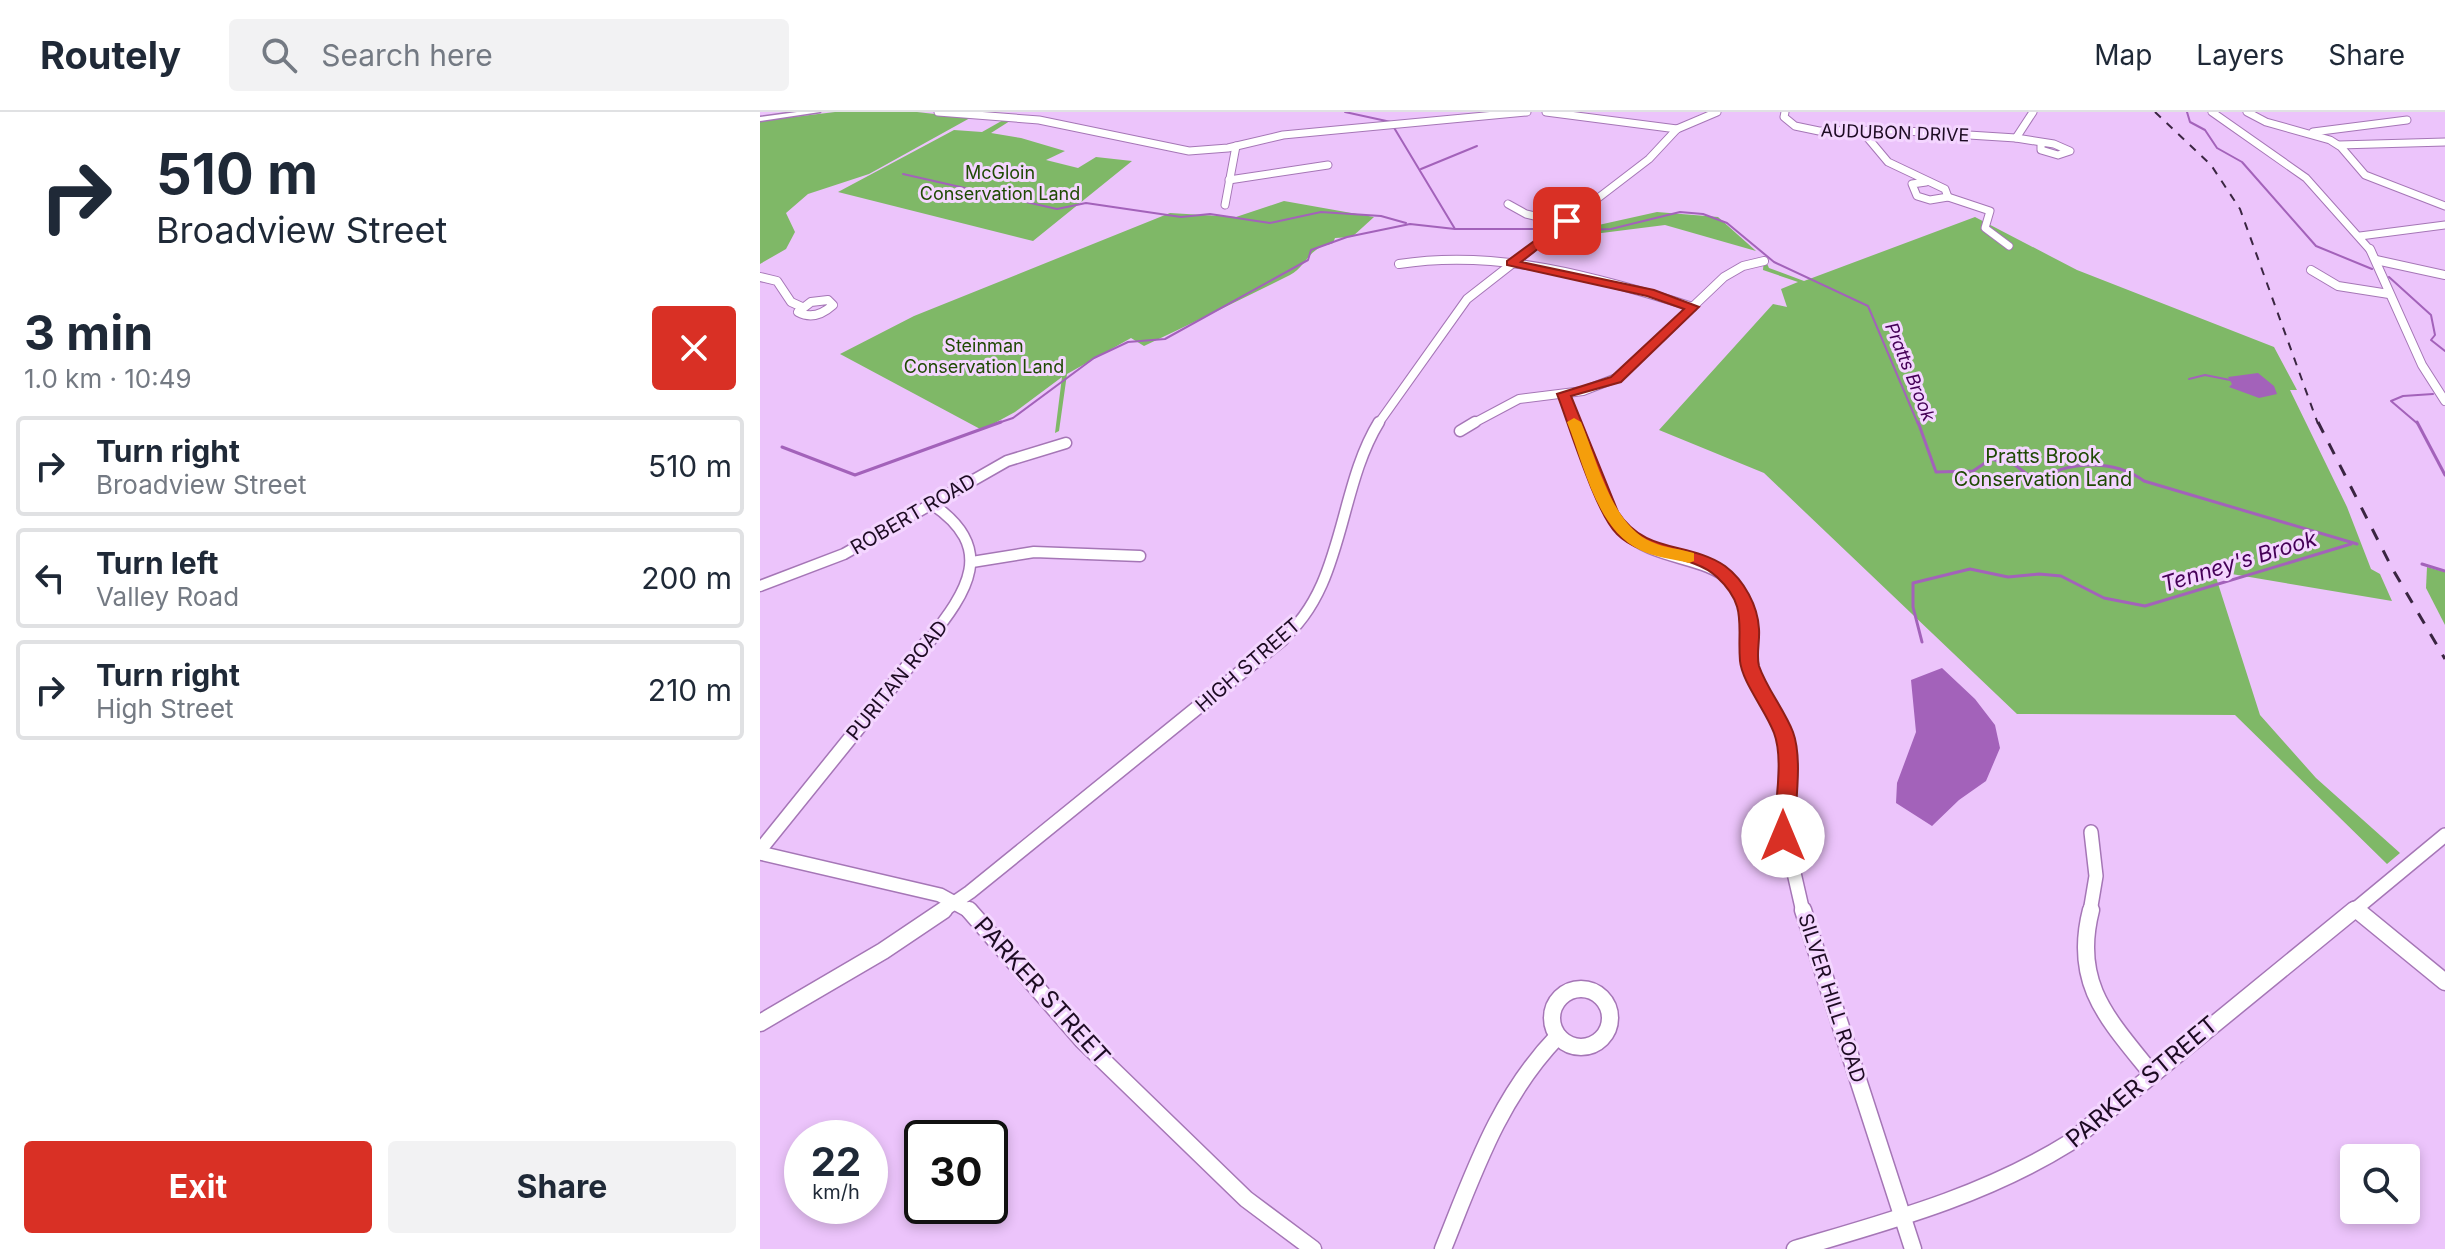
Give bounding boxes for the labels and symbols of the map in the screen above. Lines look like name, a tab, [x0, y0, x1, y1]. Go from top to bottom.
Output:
street label: AUDUBON DRIVE	[1820, 119, 1970, 146]
park label: McGloin Conservation Land	[920, 162, 1080, 204]
pin	[1533, 187, 1601, 255]
water label: Pratts Brook	[1881, 319, 1940, 425]
park label: Steinman Conservation Land	[904, 335, 1064, 377]
park label: Pratts Brook Conservation Land	[1954, 444, 2132, 491]
street label: ROBERT ROAD	[846, 469, 980, 559]
water label: Tenney's Brook	[2158, 525, 2321, 597]
street label: HIGH STREET	[1191, 613, 1305, 717]
street label: PURITAN ROAD	[841, 615, 953, 745]
position arrow	[1741, 794, 1825, 878]
street label: SILVER HILL ROAD	[1793, 910, 1871, 1086]
street label: PARKER STREET	[968, 911, 1116, 1071]
street label: PARKER STREET	[2060, 1010, 2223, 1153]
speed limit sign: 30	[904, 1120, 1008, 1224]

